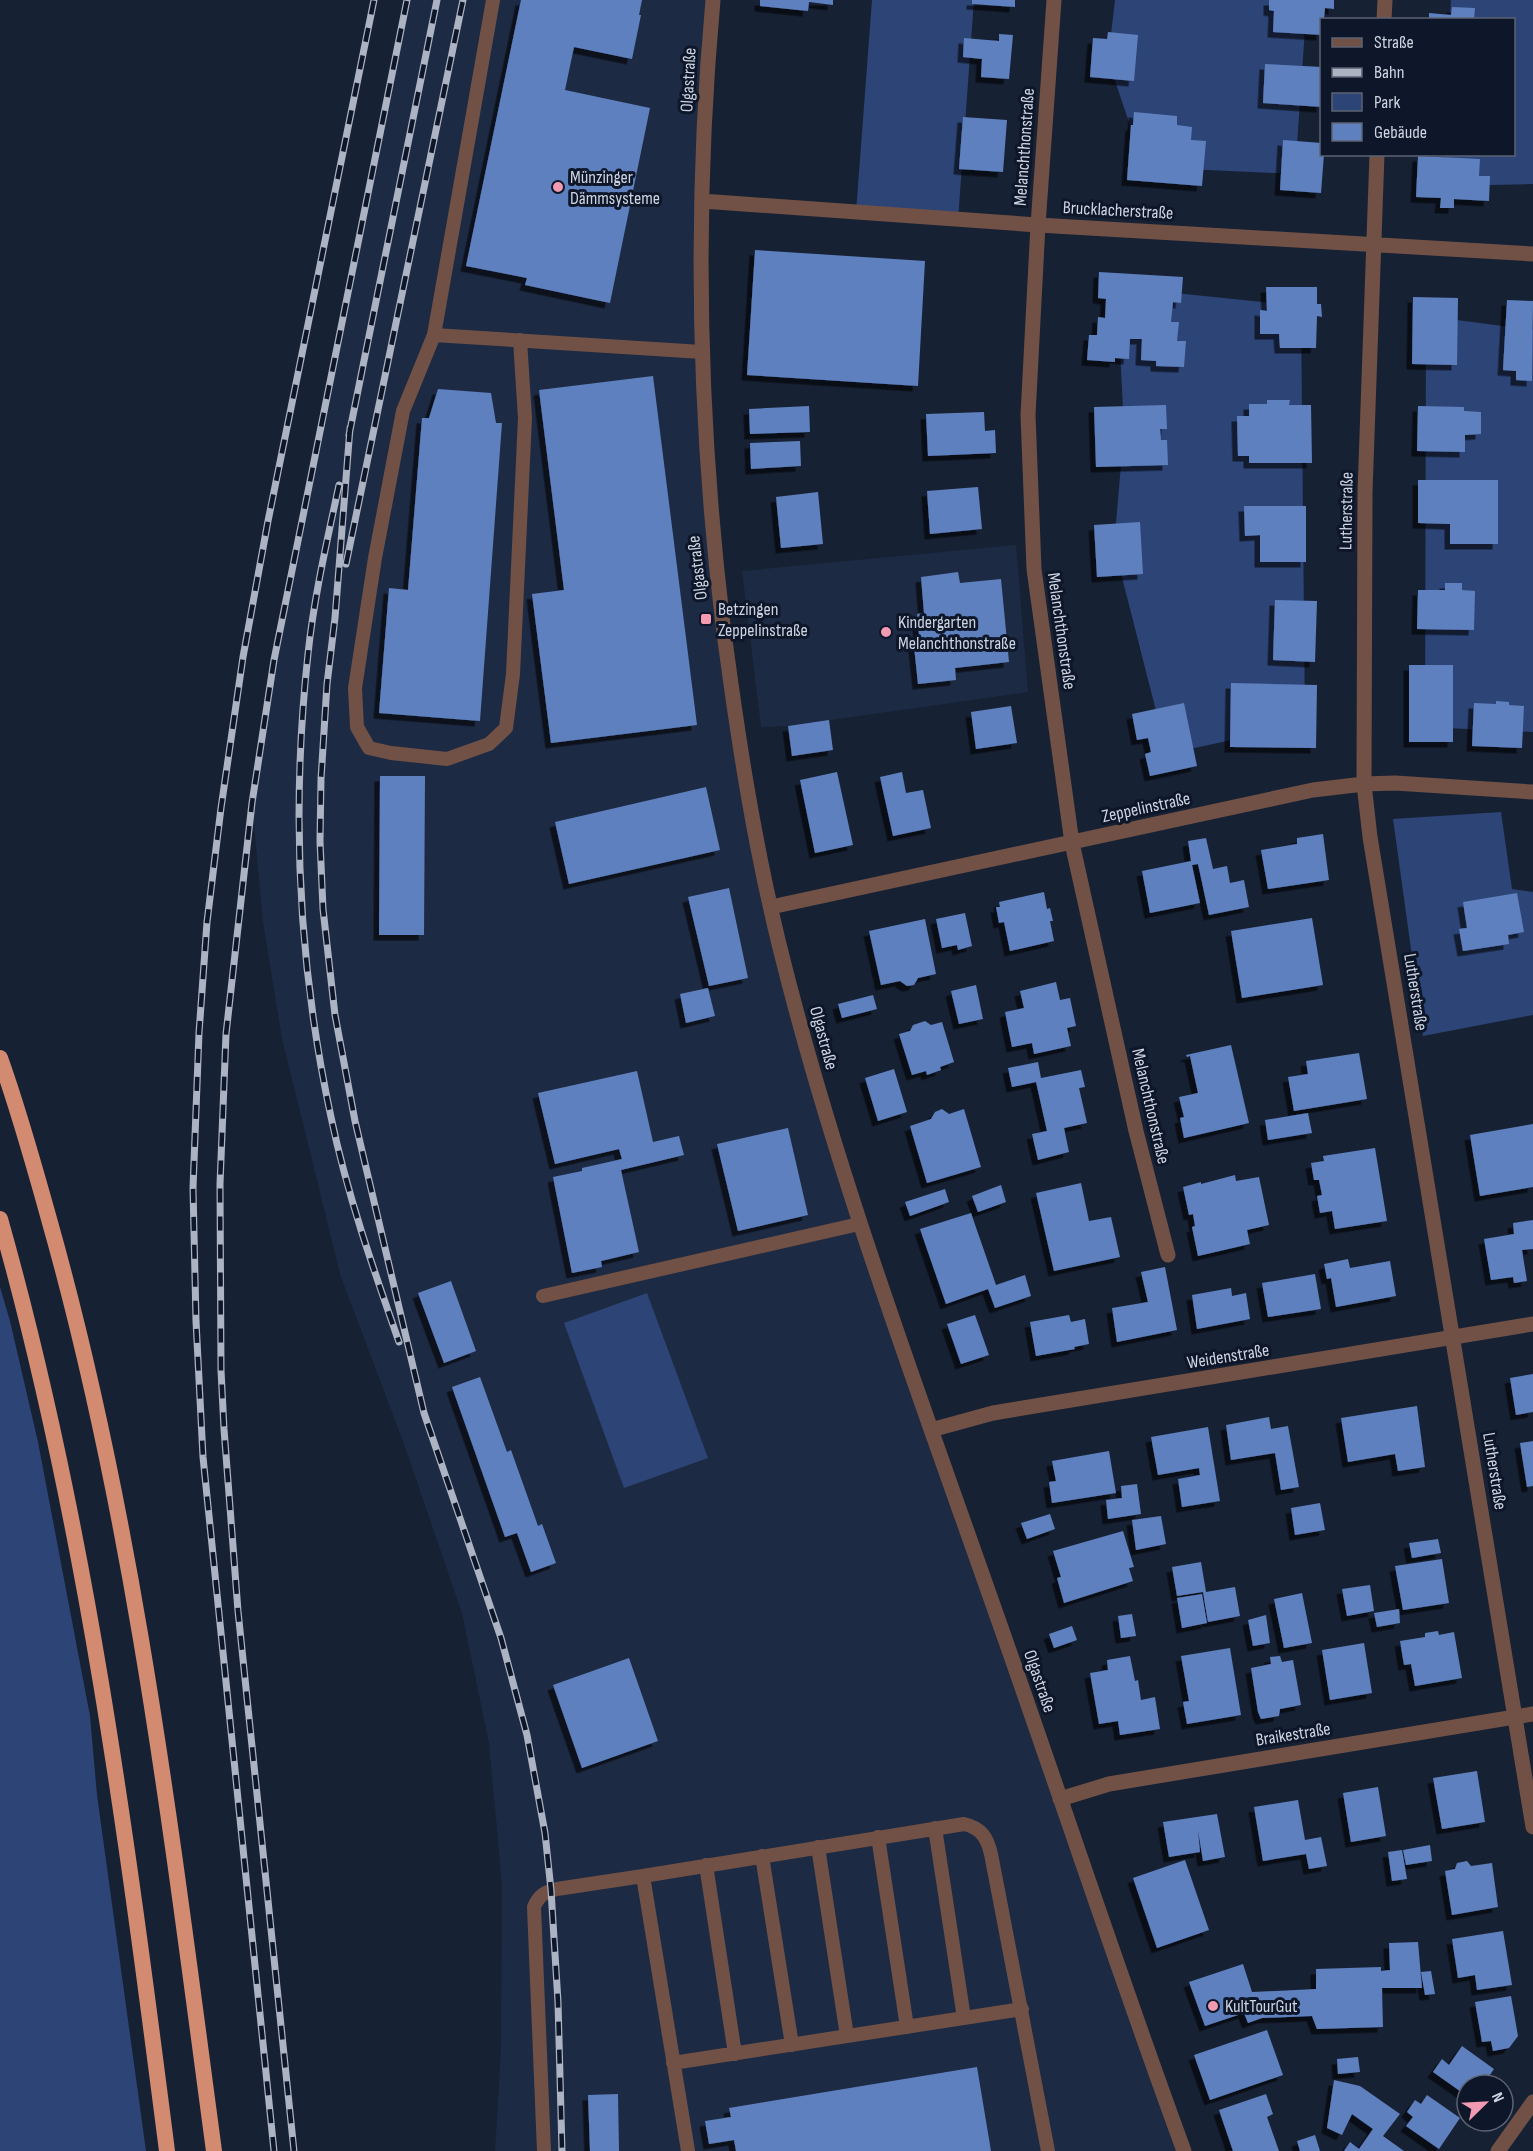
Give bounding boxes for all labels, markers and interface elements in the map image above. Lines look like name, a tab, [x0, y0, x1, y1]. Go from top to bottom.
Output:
legend	[1320, 18, 1515, 156]
text: Straße	[1374, 32, 1414, 53]
street label: Olgastraße	[676, 47, 701, 113]
text: Bahn	[1374, 62, 1404, 83]
street label: Melanchthonstraße	[1010, 88, 1039, 207]
text: Park	[1374, 92, 1400, 113]
text: Gebäude	[1374, 122, 1427, 143]
place label: Münzinger Dämmsysteme	[570, 167, 660, 209]
marker: Münzinger Dämmsysteme	[551, 180, 565, 194]
street label: Brucklacherstraße	[1062, 197, 1174, 224]
street label: Lutherstraße	[1335, 472, 1358, 550]
street label: Olgastraße	[683, 535, 712, 601]
street label: Melanchthonstraße	[1043, 571, 1080, 691]
place label: Betzingen Zeppelinstraße	[718, 599, 808, 641]
marker: Betzingen Zeppelinstraße	[699, 612, 713, 626]
place label: Kindergarten Melanchthonstraße	[898, 612, 1016, 654]
marker: Kindergarten Melanchthonstraße	[879, 625, 893, 639]
street label: Zeppelinstraße	[1100, 788, 1192, 827]
street label: Lutherstraße	[1399, 952, 1432, 1032]
street label: Olgastraße	[805, 1004, 842, 1072]
street label: Melanchthonstraße	[1127, 1046, 1174, 1166]
street label: Weidenstraße	[1185, 1340, 1271, 1373]
street label: Lutherstraße	[1478, 1431, 1511, 1511]
street label: Olgastraße	[1019, 1647, 1060, 1715]
street label: Braikestraße	[1254, 1718, 1332, 1751]
place label: KultTourGut	[1225, 1996, 1298, 2017]
marker: KultTourGut	[1206, 1999, 1220, 2013]
north arrow	[1455, 2073, 1515, 2133]
text: N	[1487, 2090, 1508, 2105]

